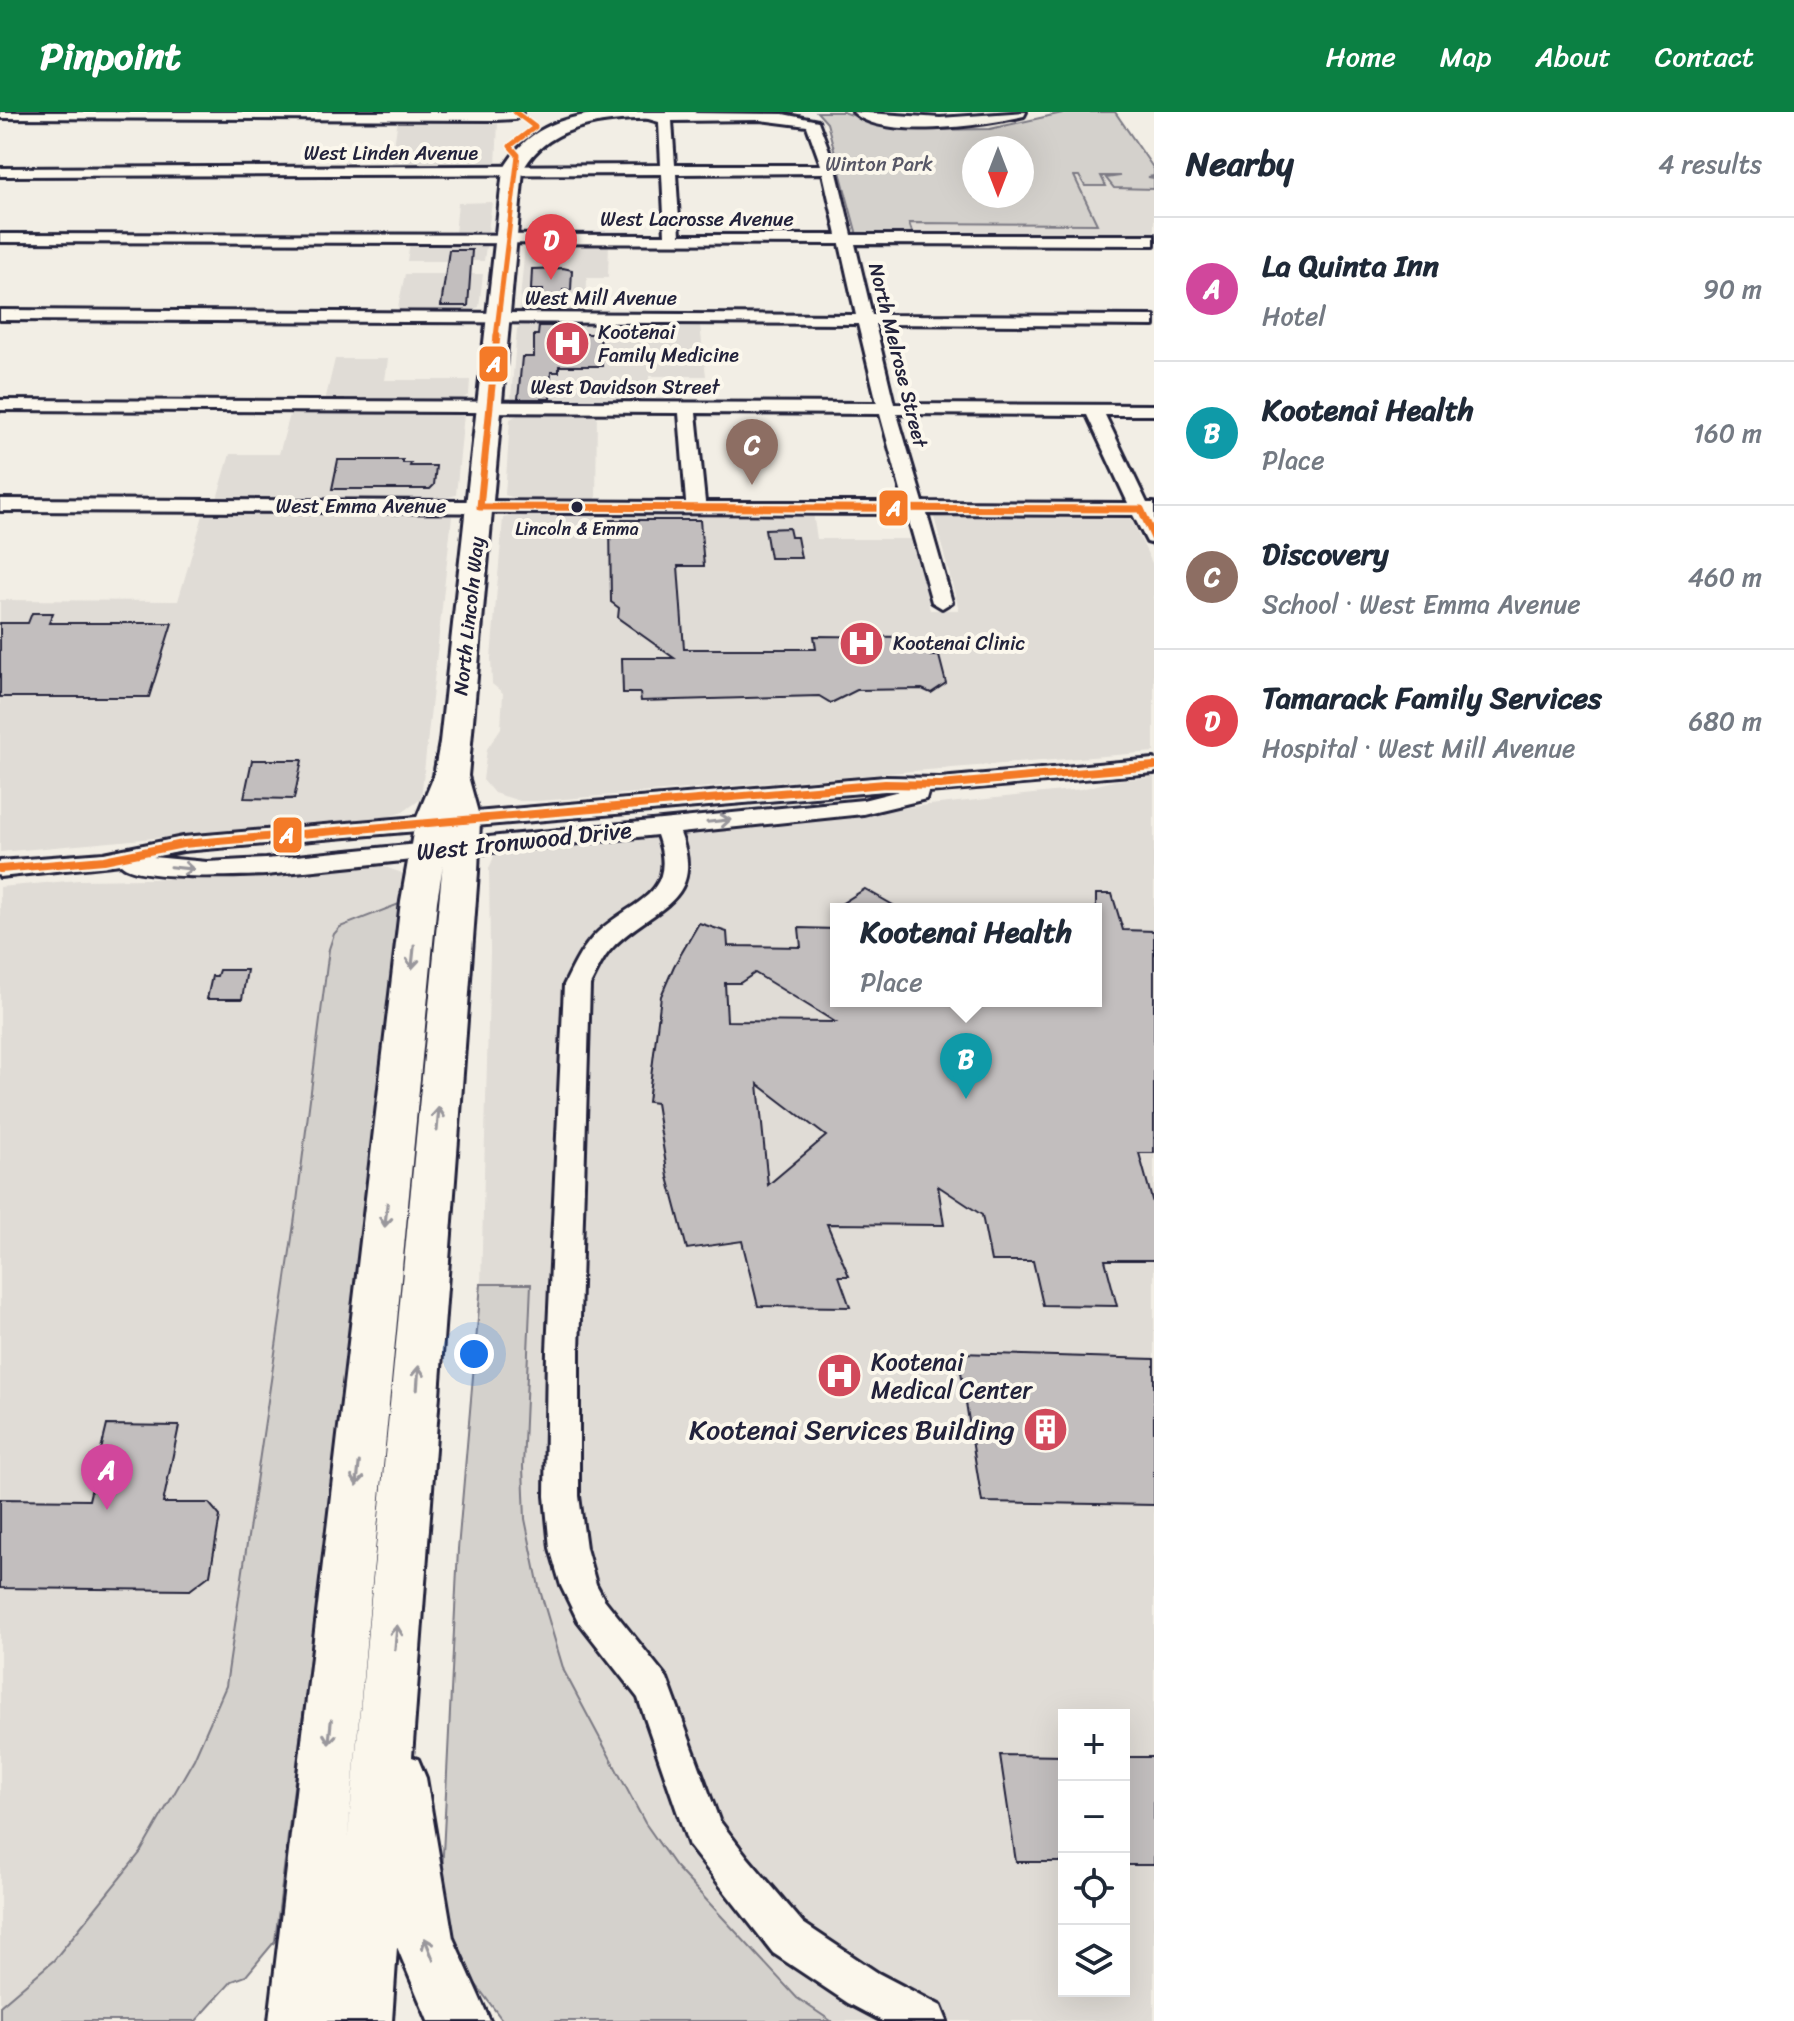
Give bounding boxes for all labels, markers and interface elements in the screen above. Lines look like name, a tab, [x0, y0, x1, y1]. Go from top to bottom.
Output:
text: Pinpoint	[40, 23, 181, 90]
text: Home	[1326, 32, 1396, 81]
text: Map	[1440, 32, 1491, 81]
text: About	[1535, 32, 1611, 81]
text: Contact	[1655, 32, 1754, 81]
text: Nearby	[1186, 134, 1294, 194]
street label: West Linden Avenue	[304, 136, 479, 171]
north arrow	[962, 136, 1034, 208]
text: 4 results	[1658, 141, 1762, 187]
park label: Winton Park	[825, 147, 933, 182]
street label: West Lacrosse Avenue	[600, 202, 794, 237]
pin: D	[525, 214, 577, 280]
text: La Quinta Inn	[1262, 239, 1439, 293]
street label: North Melrose Street	[858, 259, 938, 452]
text: A	[1203, 266, 1221, 312]
text: 90 m	[1703, 266, 1762, 312]
street label: West Mill Avenue	[525, 281, 677, 316]
text: Hotel	[1262, 293, 1326, 339]
place label: Kootenai Family Medicine	[598, 315, 739, 373]
hospital icon: Kootenai Family Medicine	[543, 319, 591, 367]
line badge: A	[478, 345, 509, 383]
text: A	[486, 345, 501, 384]
street label: West Davidson Street	[530, 370, 720, 405]
text: Kootenai Health	[1262, 383, 1474, 437]
text: B	[1204, 410, 1220, 456]
text: 160 m	[1693, 410, 1762, 456]
pin: C	[726, 419, 778, 485]
text: Place	[1262, 437, 1325, 483]
street label: West Emma Avenue	[276, 489, 446, 524]
line badge: A	[878, 489, 909, 527]
text: A	[886, 489, 901, 528]
marker: Lincoln & Emma	[569, 499, 585, 515]
place label: Lincoln & Emma	[515, 513, 639, 545]
text: Discovery	[1262, 527, 1389, 581]
street label: North Lincoln Way	[443, 534, 495, 697]
text: C	[1204, 554, 1220, 600]
text: 460 m	[1688, 554, 1762, 600]
text: School · West Emma Avenue	[1262, 581, 1581, 627]
hospital icon: Kootenai Clinic	[838, 619, 886, 667]
place label: Kootenai Clinic	[893, 626, 1025, 661]
text: Tamarack Family Services	[1262, 671, 1602, 725]
text: D	[1204, 698, 1220, 744]
text: 680 m	[1688, 698, 1762, 744]
text: Hospital · West Mill Avenue	[1262, 725, 1575, 771]
street label: West Ironwood Drive	[414, 809, 634, 873]
one-way arrow	[705, 814, 732, 829]
line badge: A	[272, 816, 303, 854]
text: A	[279, 816, 294, 855]
one-way arrow	[168, 860, 195, 875]
popup	[830, 903, 1102, 1007]
text: Kootenai Health	[860, 905, 1072, 959]
one-way arrow	[406, 943, 421, 970]
text: Place	[860, 959, 923, 1005]
pin: B	[940, 1033, 992, 1099]
one-way arrow	[431, 1106, 446, 1133]
one-way arrow	[378, 1201, 393, 1228]
your location	[454, 1334, 494, 1374]
place label: Kootenai Medical Center	[871, 1341, 1033, 1411]
hospital icon: Kootenai Medical Center	[816, 1352, 864, 1400]
one-way arrow	[411, 1365, 426, 1392]
place label: Kootenai Services Building	[689, 1405, 1015, 1454]
building icon: Kootenai Services Building	[1022, 1405, 1070, 1453]
pin: A	[81, 1444, 133, 1510]
one-way arrow	[351, 1460, 366, 1487]
one-way arrow	[388, 1624, 403, 1651]
map controls	[1058, 1709, 1130, 1997]
button: +	[1058, 1709, 1130, 1781]
one-way arrow	[323, 1718, 338, 1745]
button: −	[1058, 1781, 1130, 1853]
button: locate	[1058, 1853, 1130, 1925]
button: layers	[1058, 1925, 1130, 1997]
one-way arrow	[420, 1937, 435, 1962]

